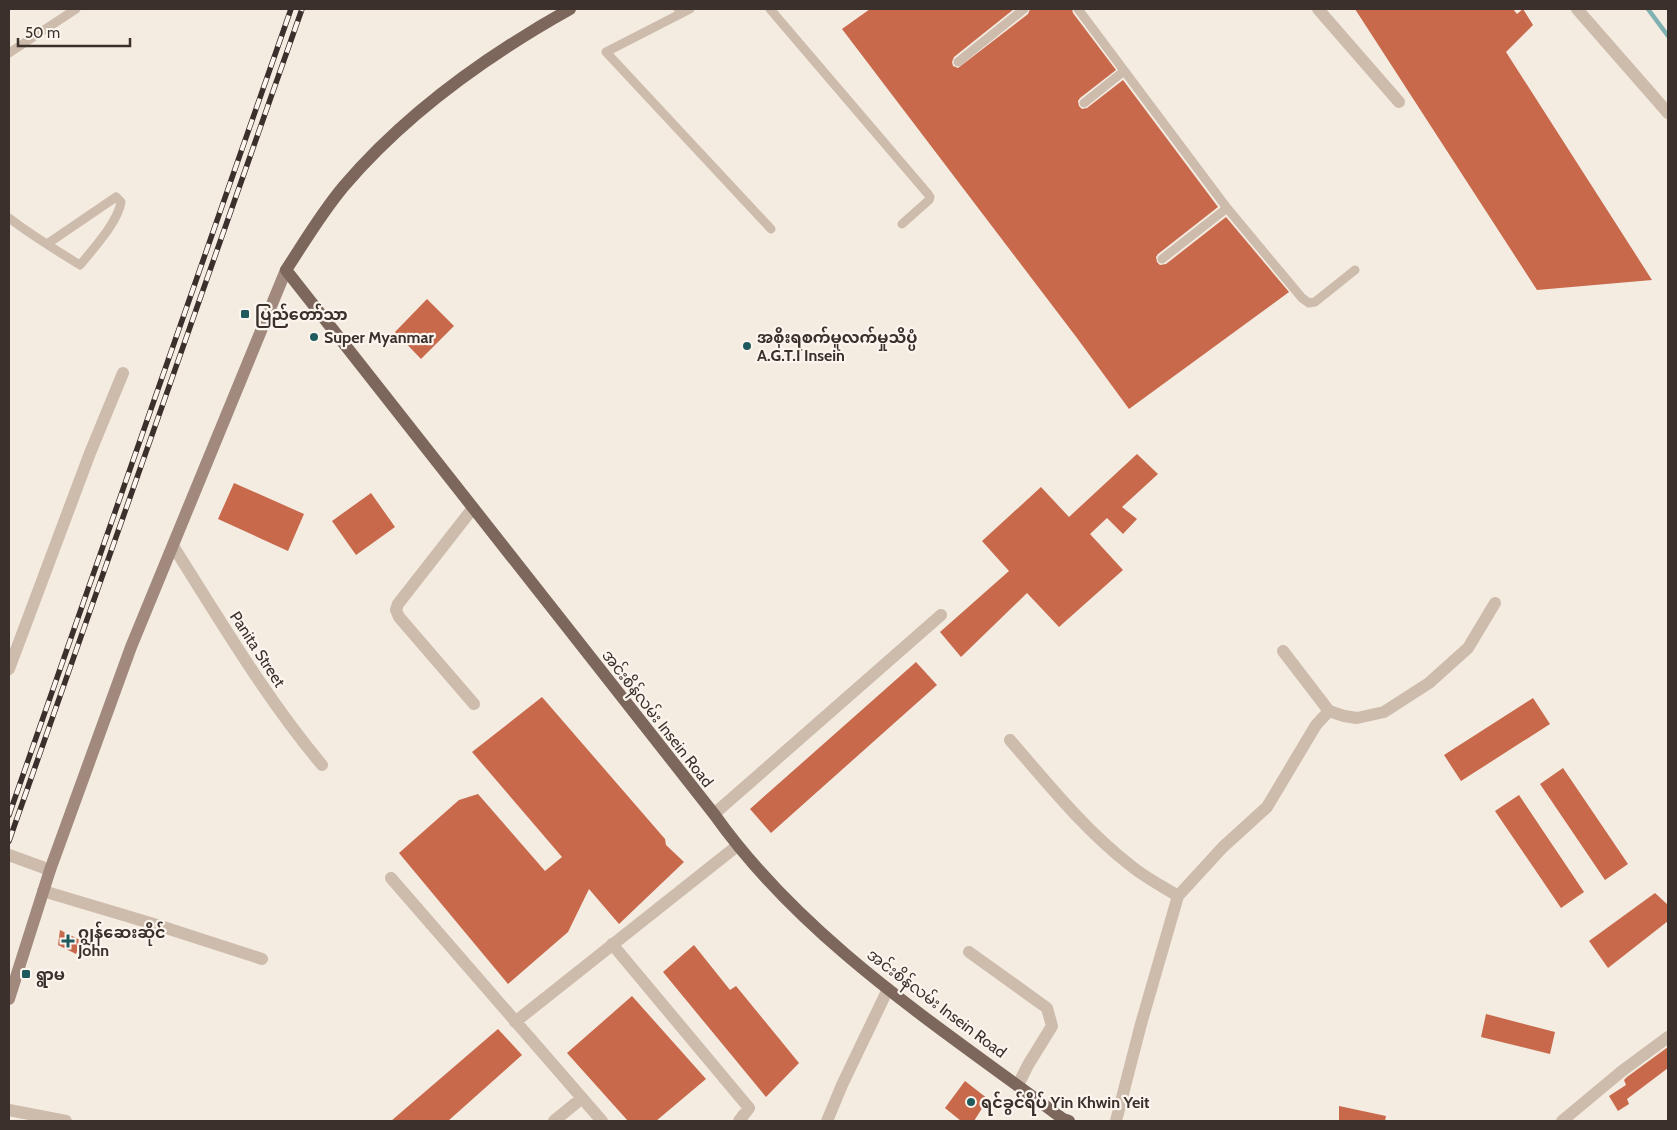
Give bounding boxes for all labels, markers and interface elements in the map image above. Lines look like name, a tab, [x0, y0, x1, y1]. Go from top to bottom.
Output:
scale bar	[18, 15, 130, 47]
text: 50 m	[25, 24, 60, 42]
place label: ပြည်တော်သာ	[255, 303, 348, 328]
marker: ပြည်တော်သာ	[239, 308, 251, 320]
place label: အစိုးရစက်မှုလက်မှုသိပ္ပံ A.G.T.I Insein	[757, 326, 917, 365]
place label: Super Myanmar	[324, 328, 434, 347]
marker: Super Myanmar	[308, 331, 320, 343]
marker: အစိုးရစက်မှုလက်မှုသိပ္ပံ A.G.T.I Insein	[741, 340, 753, 352]
street label: Panita Street	[226, 608, 289, 691]
street label: အင်းစိန်လမ်း Insein Road	[595, 645, 719, 793]
place label: ဂျွန်ဆေးဆိုင် John	[77, 921, 166, 960]
marker: ဂျွန်ဆေးဆိုင် John	[62, 935, 74, 947]
street label: အင်းစိန်လမ်း Insein Road	[861, 943, 1011, 1065]
place label: ရွာမ	[36, 965, 65, 988]
marker: ရွာမ	[20, 968, 32, 980]
place label: ရင်ခွင်ရိပ် Yin Khwin Yeit	[981, 1091, 1150, 1116]
marker: ရင်ခွင်ရိပ် Yin Khwin Yeit	[965, 1096, 977, 1108]

